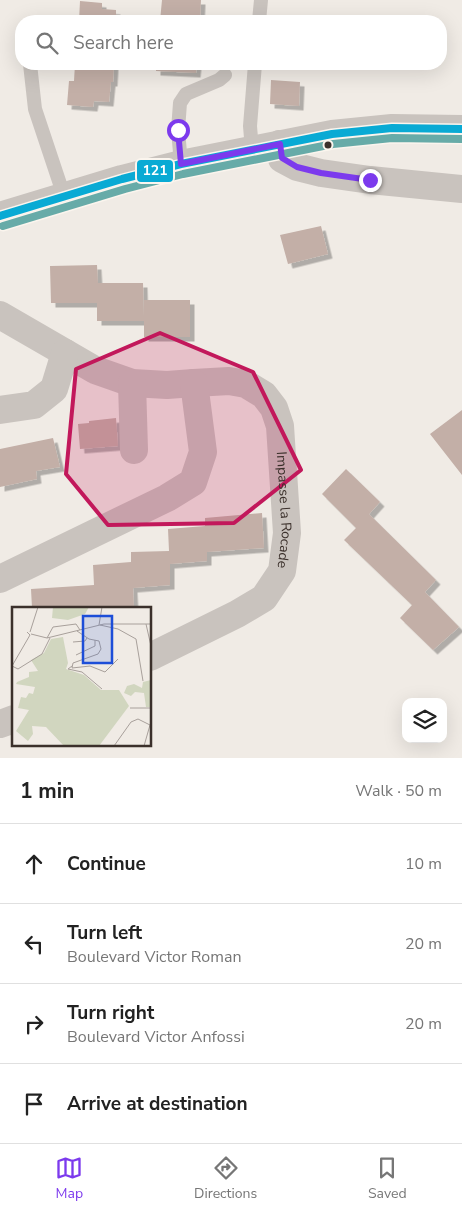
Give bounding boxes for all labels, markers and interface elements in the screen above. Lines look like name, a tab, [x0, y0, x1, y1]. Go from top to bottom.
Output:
search box	[15, 15, 447, 70]
icon: search	[33, 29, 61, 57]
text: Search here	[73, 30, 174, 56]
route start	[167, 119, 190, 142]
unlabelled marker	[323, 140, 333, 150]
line badge: 121	[136, 159, 174, 183]
text: 121	[142, 161, 168, 180]
route end	[359, 169, 382, 192]
street label: Impasse la Rocade	[272, 451, 296, 569]
inset map	[12, 607, 151, 746]
map controls	[402, 698, 447, 743]
button: layers	[402, 698, 447, 743]
text: 1 min	[20, 777, 74, 805]
text: Walk · 50 m	[355, 780, 442, 802]
icon: ahead	[20, 850, 48, 878]
text: Continue	[67, 851, 146, 877]
text: 10 m	[405, 853, 442, 875]
text: Turn left	[67, 920, 142, 946]
icon: left	[20, 930, 48, 958]
text: 20 m	[405, 933, 442, 955]
text: Boulevard Victor Roman	[67, 946, 241, 968]
text: Turn right	[67, 1000, 154, 1026]
icon: right	[20, 1010, 48, 1038]
text: 20 m	[405, 1013, 442, 1035]
text: Boulevard Victor Anfossi	[67, 1026, 245, 1048]
icon: arrive	[20, 1090, 48, 1118]
text: Arrive at destination	[67, 1091, 248, 1117]
tab: Map	[55, 1154, 83, 1203]
tab: Directions	[194, 1154, 257, 1203]
tab: Saved	[368, 1154, 407, 1203]

